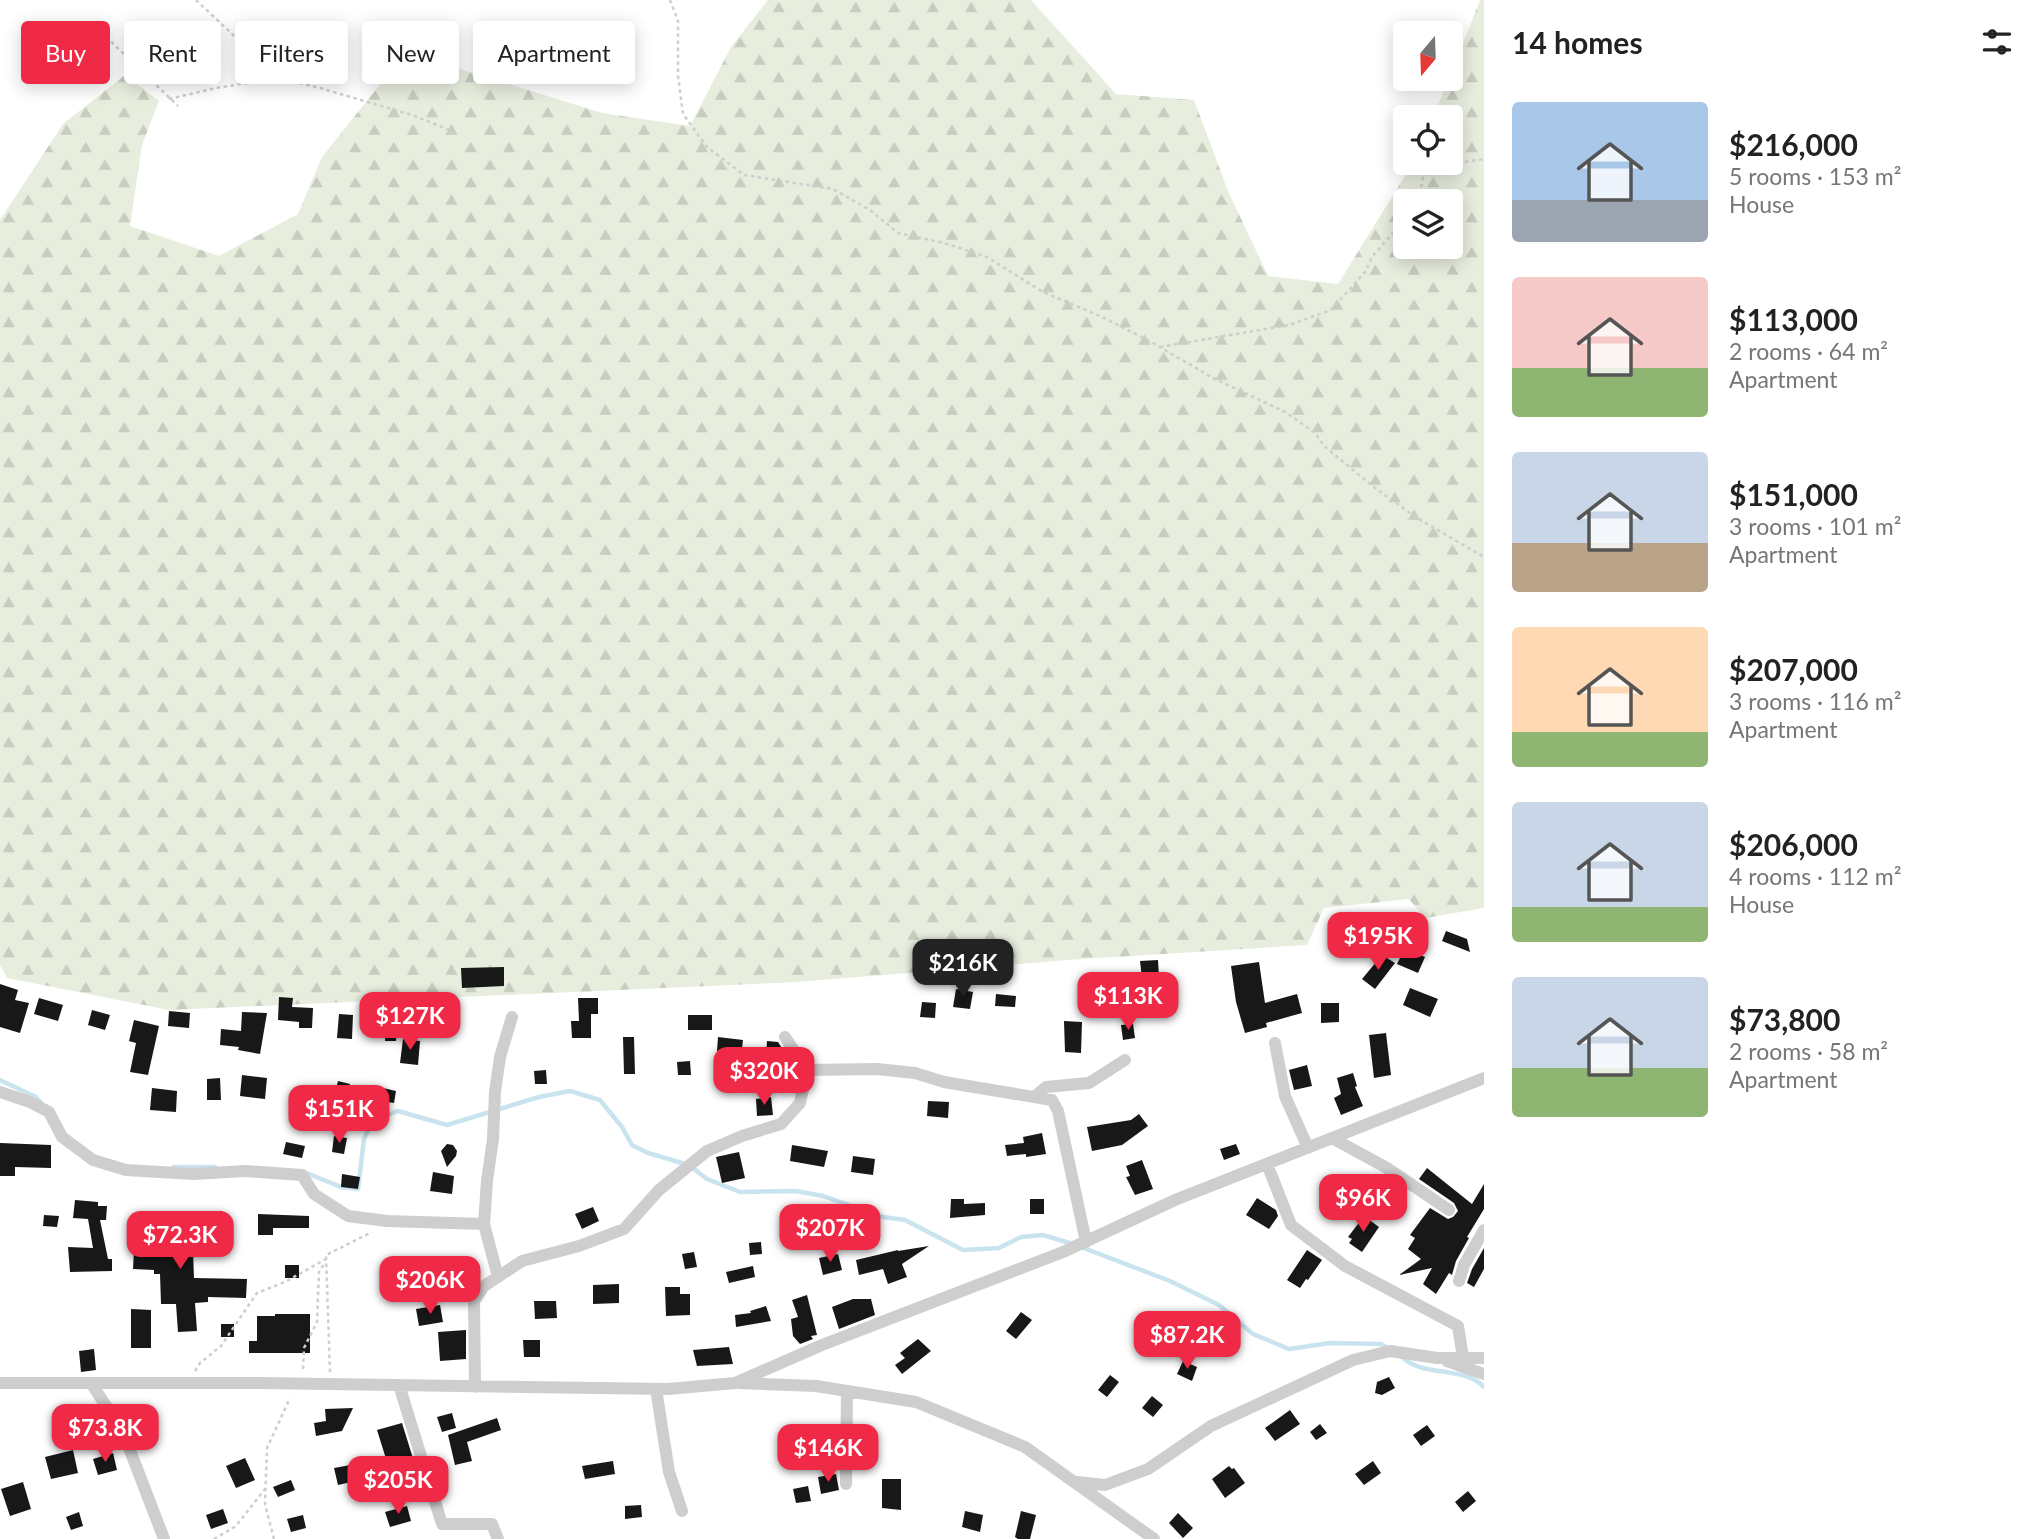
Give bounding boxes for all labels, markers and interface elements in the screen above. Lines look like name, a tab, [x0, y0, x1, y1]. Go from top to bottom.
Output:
chip: Buy	[21, 21, 110, 84]
chip: Rent	[124, 21, 221, 84]
chip: Filters	[235, 21, 348, 84]
chip: New	[362, 21, 459, 84]
chip: Apartment	[473, 21, 635, 84]
north arrow	[1393, 21, 1463, 91]
map controls	[1393, 21, 1463, 259]
icon: filters	[1978, 23, 2016, 61]
text: 14 homes	[1512, 24, 1643, 60]
button: locate	[1393, 105, 1463, 175]
text: $216,000	[1729, 126, 1858, 162]
icon: home	[1568, 130, 1652, 214]
text: 5 rooms · 153 m²	[1729, 162, 1901, 190]
button: layers	[1393, 189, 1463, 259]
text: House	[1729, 190, 1794, 218]
text: $113,000	[1729, 301, 1858, 337]
icon: home	[1568, 305, 1652, 389]
text: 2 rooms · 64 m²	[1729, 337, 1888, 365]
text: Apartment	[1729, 365, 1837, 393]
text: $151,000	[1729, 476, 1858, 512]
icon: home	[1568, 480, 1652, 564]
text: 3 rooms · 101 m²	[1729, 512, 1901, 540]
text: Apartment	[1729, 540, 1837, 568]
text: $207,000	[1729, 651, 1858, 687]
icon: home	[1568, 655, 1652, 739]
text: 3 rooms · 116 m²	[1729, 687, 1901, 715]
text: Apartment	[1729, 715, 1837, 743]
text: $206,000	[1729, 826, 1858, 862]
icon: home	[1568, 830, 1652, 914]
text: 4 rooms · 112 m²	[1729, 862, 1901, 890]
text: House	[1729, 890, 1794, 918]
pin: $195K	[1329, 912, 1427, 972]
text: $195K	[1343, 921, 1413, 949]
pin: $216K	[914, 940, 1012, 999]
text: $216K	[928, 948, 998, 976]
pin: $113K	[1079, 972, 1177, 1032]
text: $113K	[1093, 981, 1163, 1009]
pin: $127K	[361, 992, 459, 1052]
text: $127K	[375, 1001, 445, 1029]
text: $73,800	[1729, 1001, 1840, 1037]
icon: home	[1568, 1005, 1652, 1089]
text: 2 rooms · 58 m²	[1729, 1037, 1888, 1065]
pin: $320K	[715, 1048, 813, 1107]
text: $320K	[729, 1056, 799, 1084]
text: Apartment	[1729, 1065, 1837, 1093]
pin: $151K	[290, 1086, 388, 1145]
text: $151K	[304, 1094, 374, 1122]
pin: $96K	[1322, 1174, 1404, 1234]
text: $96K	[1335, 1183, 1391, 1211]
pin: $207K	[781, 1204, 879, 1264]
pin: $72.3K	[123, 1212, 237, 1271]
text: $207K	[795, 1213, 865, 1241]
text: $72.3K	[143, 1220, 217, 1248]
pin: $206K	[381, 1256, 479, 1316]
text: $206K	[395, 1265, 465, 1293]
pin: $87.2K	[1130, 1312, 1244, 1371]
text: $87.2K	[1150, 1320, 1224, 1348]
pin: $73.8K	[48, 1404, 162, 1464]
text: $73.8K	[68, 1413, 142, 1441]
pin: $146K	[779, 1424, 877, 1484]
text: $146K	[793, 1433, 863, 1461]
pin: $205K	[349, 1456, 447, 1516]
text: $205K	[363, 1465, 433, 1493]

